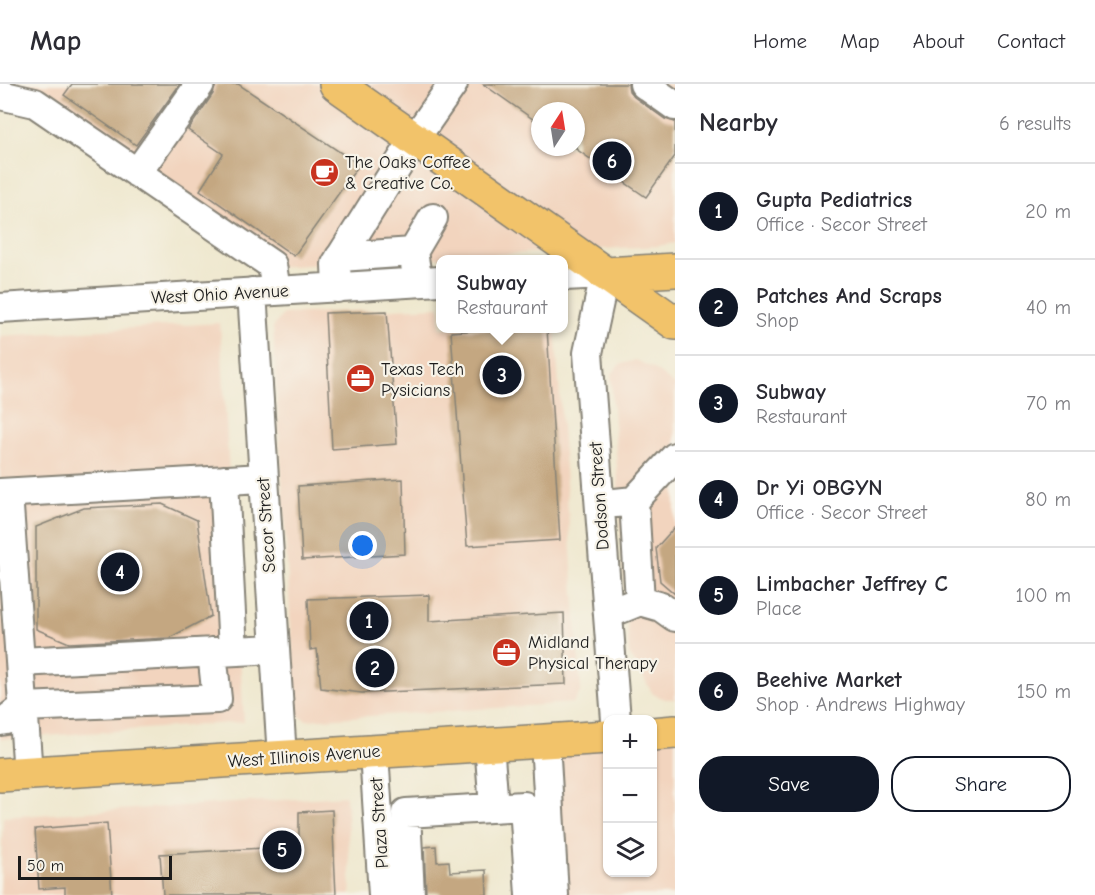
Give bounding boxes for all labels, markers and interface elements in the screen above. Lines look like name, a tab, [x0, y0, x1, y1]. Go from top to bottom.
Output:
text: Map	[30, 25, 81, 57]
text: Home	[753, 29, 807, 53]
text: Map	[840, 29, 880, 53]
text: About	[913, 29, 964, 53]
text: Contact	[997, 29, 1065, 53]
north arrow	[531, 102, 585, 156]
text: Nearby	[699, 108, 778, 138]
text: 6 results	[999, 112, 1071, 135]
pin: 6	[592, 138, 632, 184]
place label: The Oaks Coffee & Creative Co.	[345, 152, 470, 194]
cafe icon: The Oaks Coffee & Creative Co.	[308, 156, 340, 188]
text: Gupta Pediatrics	[756, 187, 912, 213]
text: 1	[715, 200, 722, 223]
text: 20 m	[1025, 200, 1071, 223]
text: Office · Secor Street	[756, 213, 927, 236]
popup	[436, 255, 568, 333]
text: Subway	[457, 270, 527, 296]
street label: West Ohio Avenue	[151, 280, 289, 309]
text: Patches And Scraps	[756, 283, 942, 309]
text: Restaurant	[457, 296, 547, 319]
text: 2	[714, 296, 723, 319]
text: 40 m	[1026, 296, 1071, 319]
text: Shop	[756, 309, 799, 332]
pin: 3	[482, 352, 522, 398]
place label: Texas Tech Pysicians	[381, 359, 464, 401]
office icon: Texas Tech Pysicians	[344, 363, 376, 395]
text: Subway	[756, 379, 826, 405]
text: 3	[714, 392, 723, 415]
text: 70 m	[1026, 392, 1071, 415]
text: Restaurant	[756, 405, 846, 428]
street label: Dodson Street	[585, 440, 614, 551]
text: Dr Yi OBGYN	[756, 475, 883, 501]
street label: Secor Street	[253, 476, 280, 573]
text: 4	[714, 488, 723, 511]
text: 80 m	[1025, 488, 1071, 511]
text: Office · Secor Street	[756, 501, 927, 524]
your location	[348, 531, 377, 560]
pin: 4	[100, 550, 140, 594]
text: Limbacher Jeffrey C	[756, 571, 948, 597]
text: 5	[713, 584, 724, 607]
text: 100 m	[1016, 584, 1071, 607]
text: Place	[756, 597, 802, 620]
pin: 1	[350, 598, 388, 644]
place label: Midland Physical Therapy	[528, 632, 658, 674]
office icon: Midland Physical Therapy	[491, 636, 523, 668]
pin: 2	[356, 646, 394, 690]
text: Beehive Market	[756, 667, 902, 693]
text: 6	[713, 680, 724, 703]
text: 150 m	[1017, 680, 1071, 703]
text: Shop · Andrews Highway	[756, 693, 965, 716]
map controls	[603, 715, 657, 877]
button: +	[603, 715, 657, 769]
street label: West Illinois Avenue	[227, 741, 381, 772]
button: Save	[699, 756, 879, 812]
button: Share	[891, 756, 1071, 812]
button: −	[603, 769, 657, 823]
street label: Plaza Street	[366, 776, 393, 869]
button: layers	[603, 823, 657, 877]
pin: 5	[262, 828, 302, 873]
scale bar	[18, 853, 172, 880]
text: 50 m	[27, 857, 64, 875]

